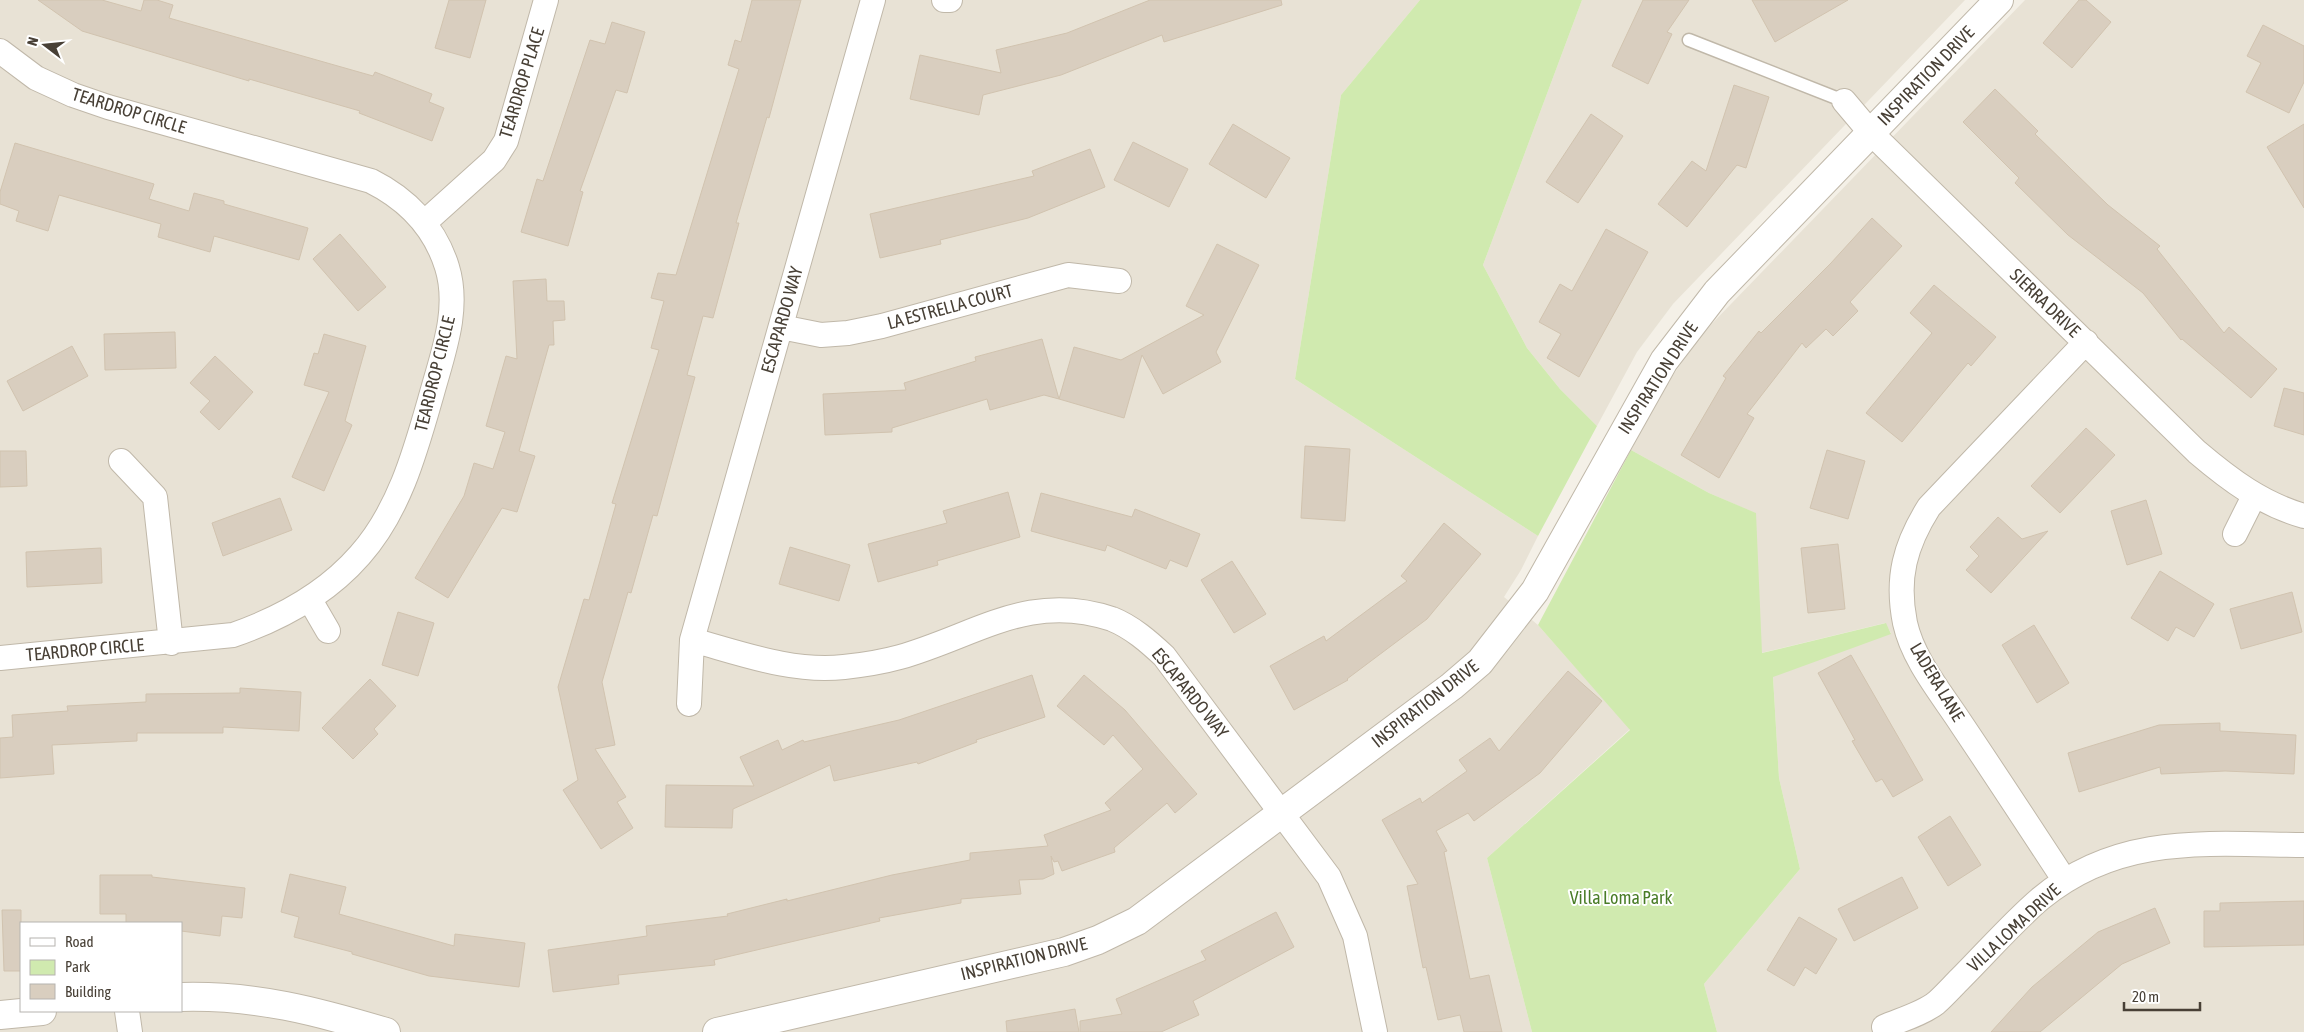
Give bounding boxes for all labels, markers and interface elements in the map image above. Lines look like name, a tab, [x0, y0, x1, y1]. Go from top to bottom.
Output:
north arrow	[20, 20, 70, 70]
street label: INSPIRATION DRIVE	[1873, 22, 1978, 130]
street label: TEARDROP PLACE	[495, 25, 548, 141]
text: N	[24, 35, 41, 48]
street label: TEARDROP CIRCLE	[69, 83, 189, 138]
street label: ESCAPARDO WAY	[756, 264, 807, 376]
street label: SIERRA DRIVE	[2006, 264, 2085, 341]
street label: LA ESTRELLA COURT	[885, 280, 1015, 333]
street label: TEARDROP CIRCLE	[410, 314, 459, 434]
street label: INSPIRATION DRIVE	[1614, 317, 1702, 438]
street label: TEARDROP CIRCLE	[25, 634, 145, 665]
street label: LADERA LANE	[1906, 639, 1969, 725]
street label: ESCAPARDO WAY	[1148, 643, 1233, 742]
street label: INSPIRATION DRIVE	[1367, 655, 1482, 752]
street label: VILLA LOMA DRIVE	[1963, 879, 2065, 976]
park label: Villa Loma Park	[1570, 887, 1672, 908]
legend	[20, 922, 182, 1012]
text: Road	[65, 933, 94, 950]
street label: INSPIRATION DRIVE	[958, 933, 1090, 984]
text: Park	[65, 958, 90, 975]
scale bar	[2124, 980, 2200, 1012]
text: Building	[65, 983, 111, 1000]
text: 20 m	[2132, 988, 2159, 1005]

